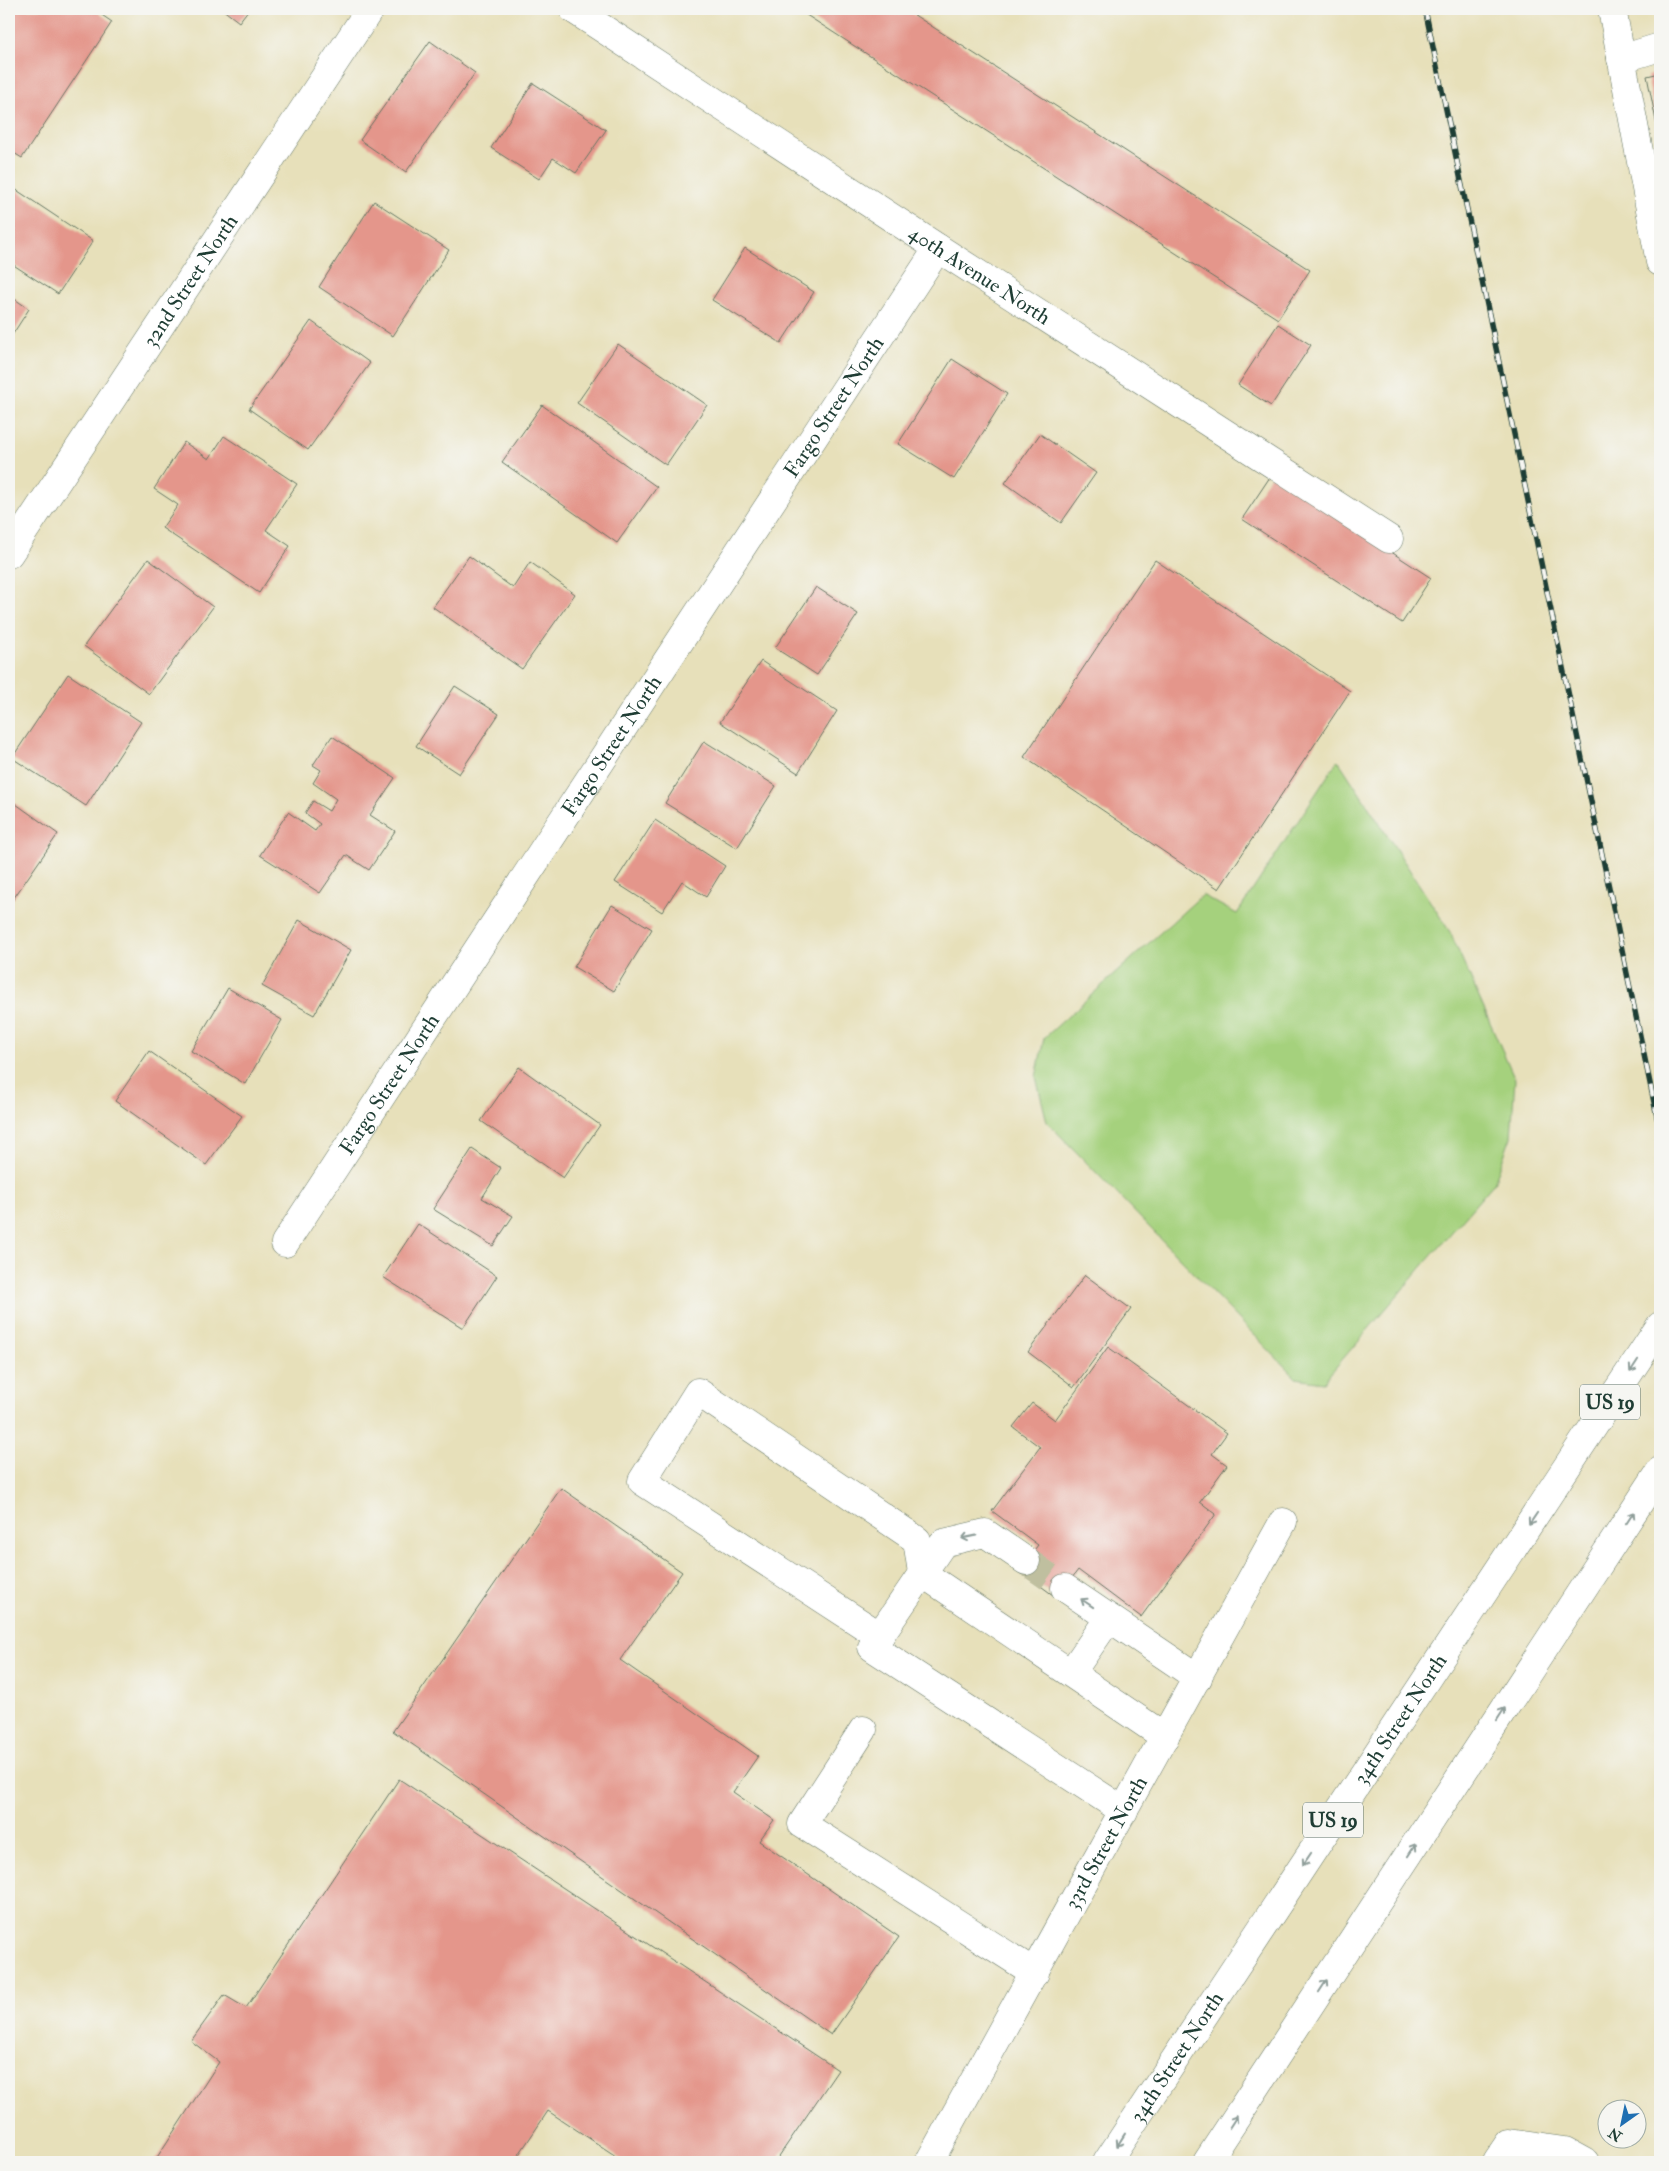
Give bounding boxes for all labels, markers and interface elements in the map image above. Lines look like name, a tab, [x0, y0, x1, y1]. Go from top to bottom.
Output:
street label: 32nd Street North	[137, 209, 244, 352]
street label: 40th Avenue North	[904, 219, 1056, 331]
street label: Fargo Street North	[778, 331, 890, 483]
street label: Fargo Street North	[555, 670, 667, 821]
street label: Fargo Street North	[333, 1009, 445, 1160]
one-way arrow	[1628, 1359, 1638, 1373]
road number: US 19	[1580, 1384, 1640, 1420]
one-way arrow	[1625, 1511, 1635, 1525]
one-way arrow	[1528, 1512, 1538, 1526]
one-way arrow	[961, 1533, 977, 1542]
one-way arrow	[1080, 1598, 1094, 1608]
street label: 34th Street North	[1347, 1649, 1453, 1789]
one-way arrow	[1496, 1708, 1506, 1722]
street label: 33rd Street North	[1058, 1771, 1153, 1914]
road number: US 19	[1303, 1802, 1363, 1838]
one-way arrow	[1407, 1843, 1417, 1857]
one-way arrow	[1302, 1851, 1312, 1865]
one-way arrow	[1318, 1979, 1328, 1993]
street label: 34th Street North	[1124, 1987, 1229, 2127]
north arrow	[1596, 2098, 1646, 2148]
one-way arrow	[1229, 2115, 1239, 2129]
text: N	[1605, 2124, 1626, 2146]
one-way arrow	[1116, 2133, 1126, 2147]

